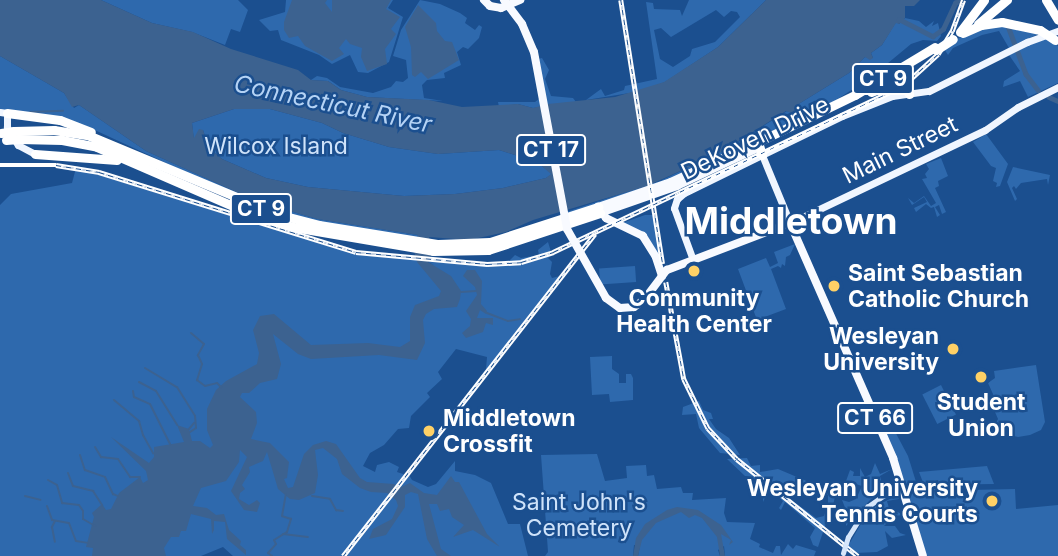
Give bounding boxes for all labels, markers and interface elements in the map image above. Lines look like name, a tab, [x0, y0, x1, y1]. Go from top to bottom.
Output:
road number: CT 9	[852, 62, 914, 96]
water label: Connecticut River	[232, 69, 434, 139]
street label: DeKoven Drive	[677, 90, 833, 186]
street label: Main Street	[838, 110, 962, 190]
park label: Wilcox Island	[204, 132, 348, 160]
road number: CT 17	[516, 132, 586, 168]
road number: CT 9	[230, 192, 292, 227]
district label: Middletown	[684, 199, 898, 243]
place label: Saint Sebastian Catholic Church	[848, 259, 1029, 313]
marker: Community Health Center	[684, 261, 704, 281]
marker: Saint Sebastian Catholic Church	[826, 278, 842, 294]
place label: Community Health Center	[616, 284, 772, 338]
place label: Wesleyan University	[823, 322, 939, 376]
marker: Wesleyan University	[945, 341, 961, 357]
marker: Student Union	[973, 369, 989, 385]
place label: Student Union	[937, 388, 1025, 442]
road number: CT 66	[836, 400, 914, 436]
place label: Middletown Crossfit	[443, 404, 575, 458]
marker: Middletown Crossfit	[421, 423, 437, 439]
place label: Wesleyan University Tennis Courts	[747, 474, 978, 528]
park label: Saint John's Cemetery	[512, 488, 646, 542]
marker: Wesleyan University Tennis Courts	[984, 493, 1000, 509]

